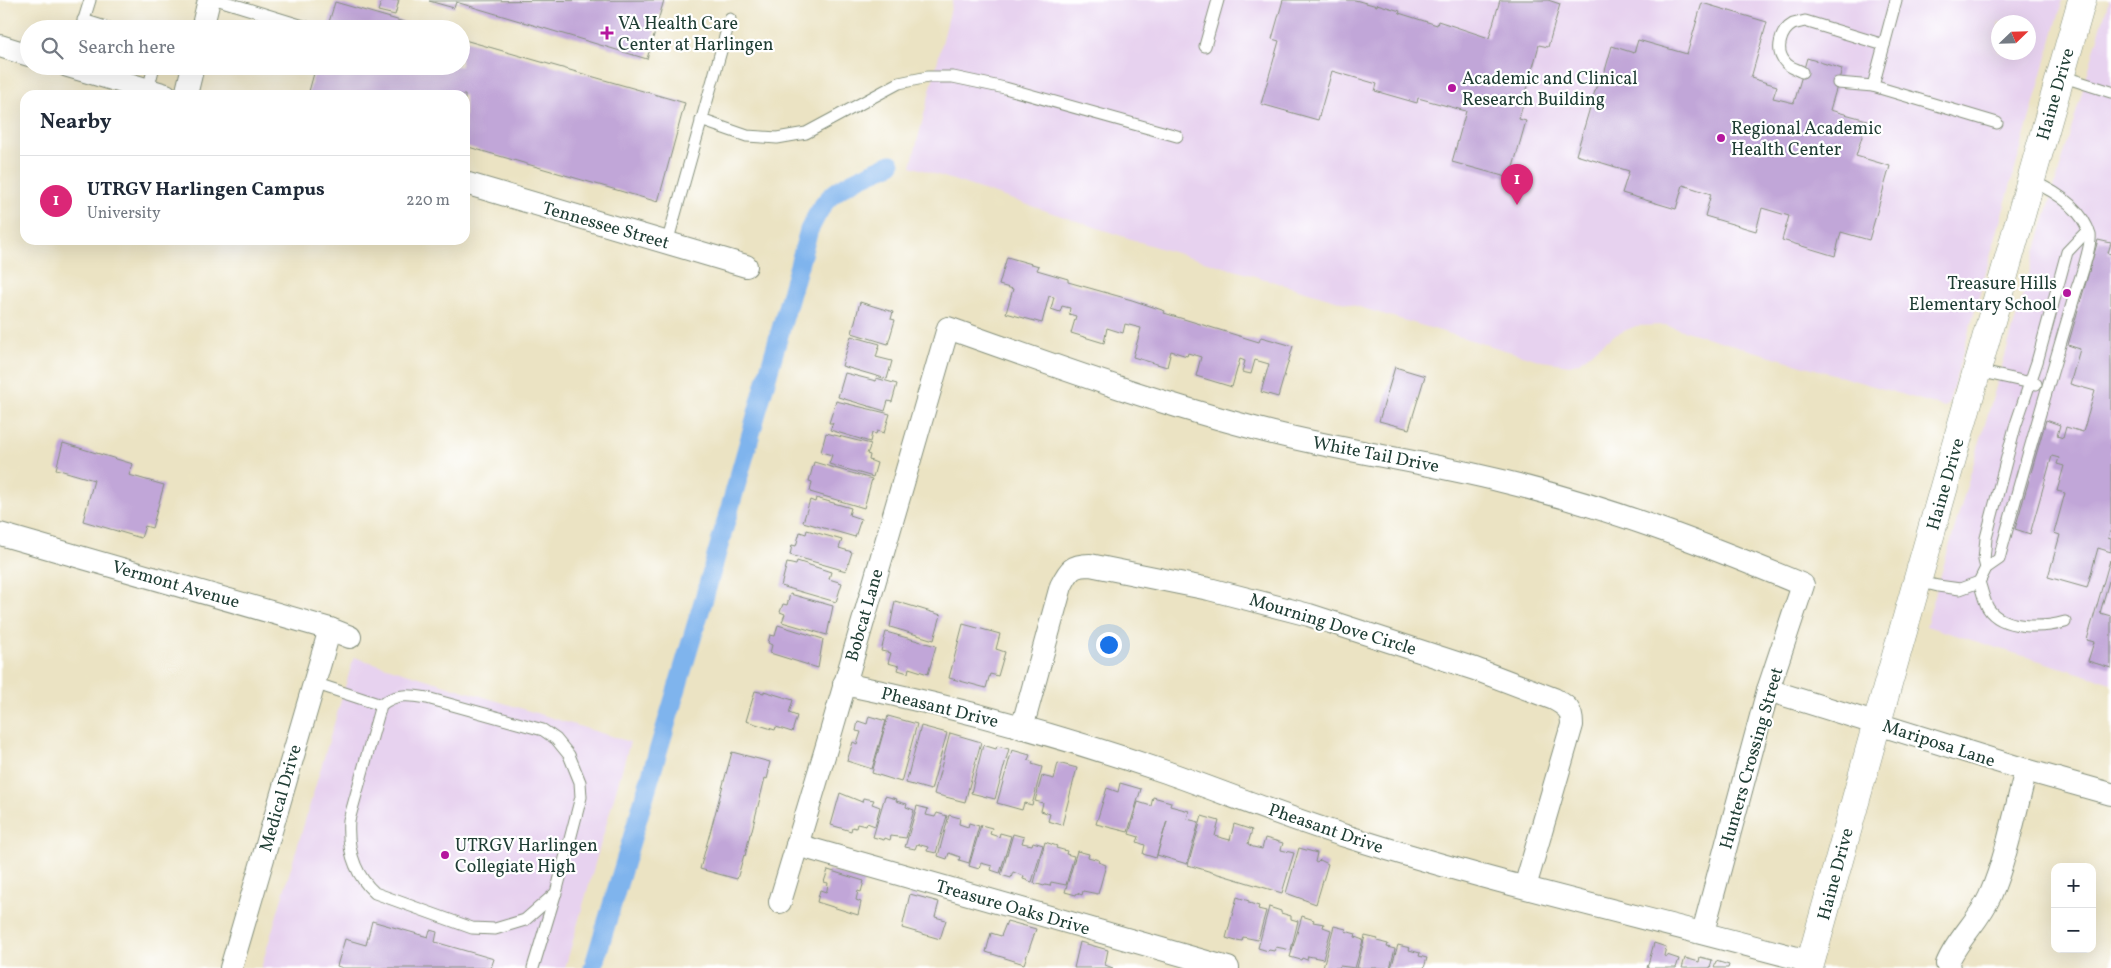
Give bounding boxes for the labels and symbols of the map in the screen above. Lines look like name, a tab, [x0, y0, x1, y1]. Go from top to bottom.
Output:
place label: VA Health Care Center at Harlingen	[618, 12, 774, 58]
north arrow	[1991, 15, 2036, 60]
marker: VA Health Care Center at Harlingen	[600, 26, 614, 40]
street label: Haine Drive	[2031, 45, 2082, 143]
place label: Academic and Clinical Research Building	[1462, 67, 1638, 113]
marker: Academic and Clinical Research Building	[1446, 82, 1458, 94]
place label: Regional Academic Health Center	[1731, 117, 1882, 163]
marker: Regional Academic Health Center	[1715, 132, 1727, 144]
pin: 1	[1501, 164, 1533, 205]
street label: Tennessee Street	[539, 196, 672, 257]
place label: Treasure Hills Elementary School	[1909, 272, 2057, 318]
marker: Treasure Hills Elementary School	[2061, 287, 2073, 299]
street label: White Tail Drive	[1310, 431, 1441, 480]
street label: Haine Drive	[1921, 435, 1972, 533]
street label: Vermont Avenue	[109, 555, 242, 616]
street label: Bobcat Lane	[840, 566, 891, 665]
street label: Mourning Dove Circle	[1246, 588, 1419, 663]
your location	[1096, 632, 1122, 658]
street label: Hunters Crossing Street	[1714, 664, 1790, 852]
street label: Pheasant Drive	[878, 682, 1001, 735]
street label: Mariposa Lane	[1879, 714, 1998, 774]
street label: Medical Drive	[254, 742, 309, 855]
street label: Pheasant Drive	[1265, 798, 1386, 861]
street label: Haine Drive	[1812, 825, 1861, 923]
place label: UTRGV Harlingen Collegiate High	[455, 834, 598, 880]
marker: UTRGV Harlingen Collegiate High	[439, 849, 451, 861]
street label: Treasure Oaks Drive	[932, 874, 1093, 942]

